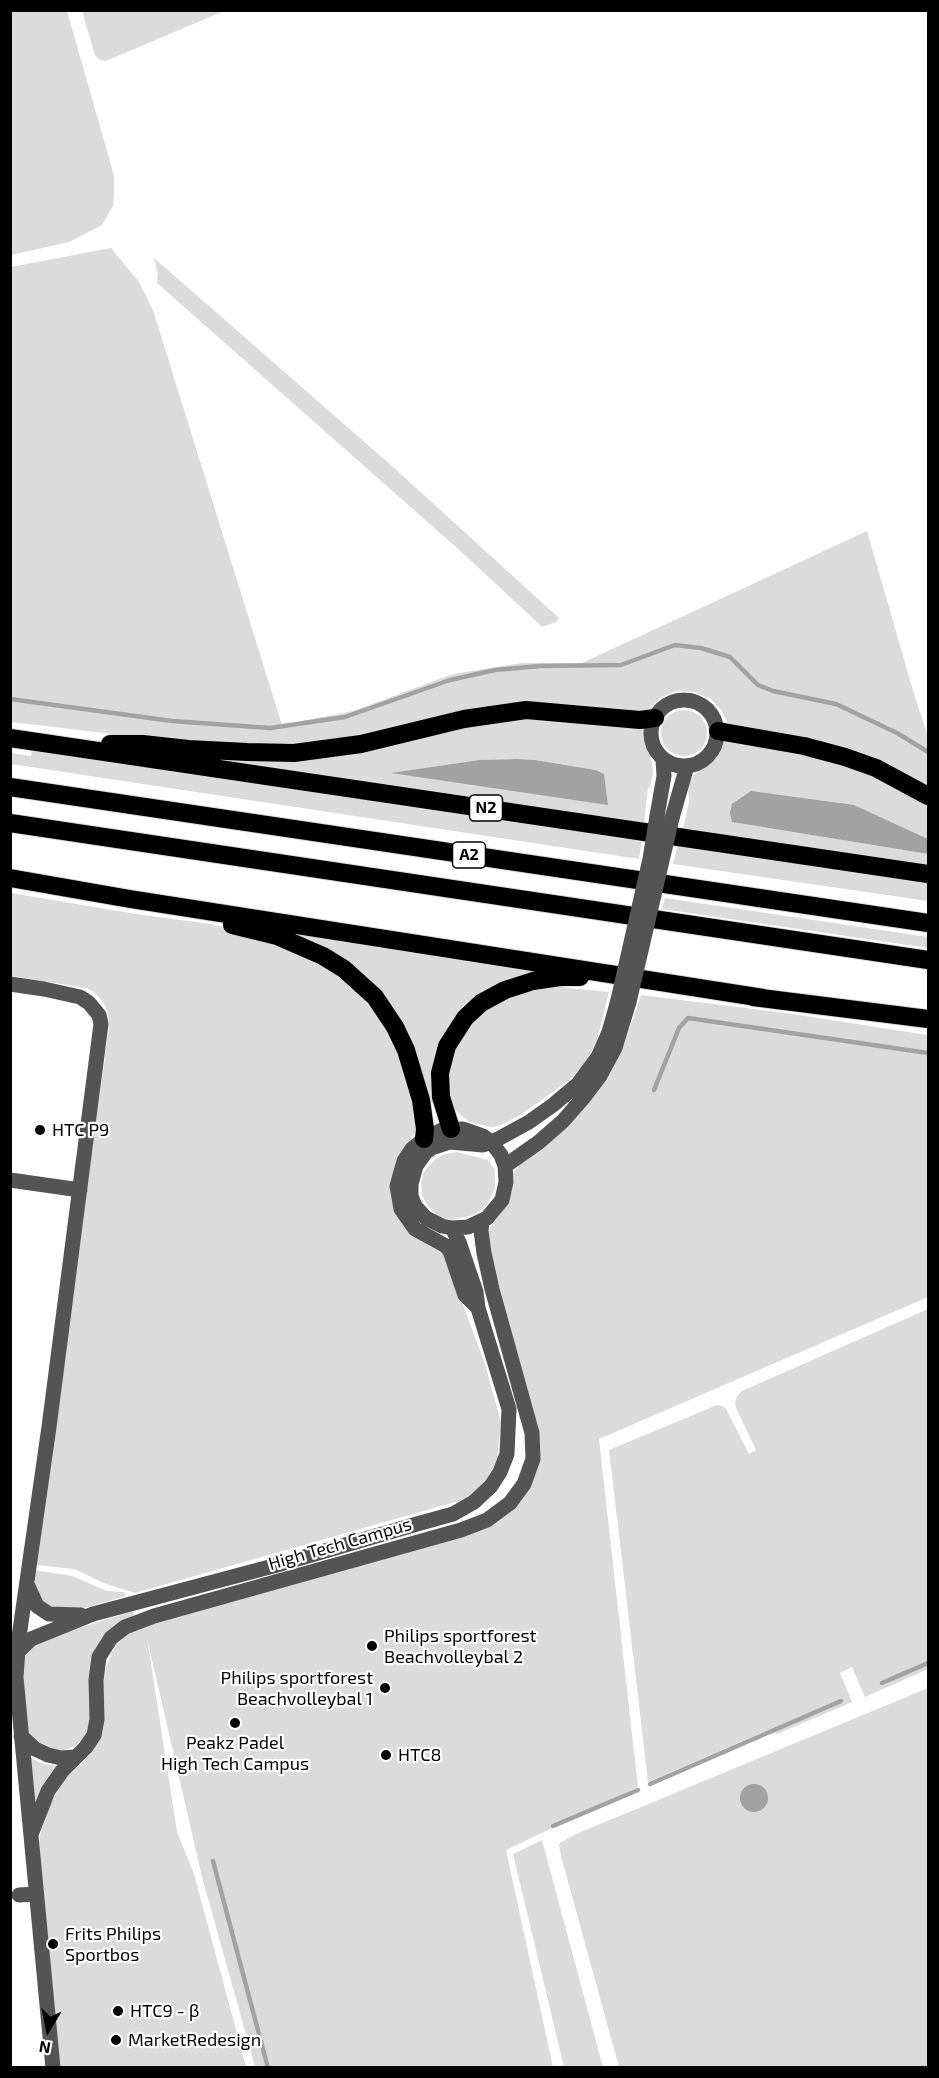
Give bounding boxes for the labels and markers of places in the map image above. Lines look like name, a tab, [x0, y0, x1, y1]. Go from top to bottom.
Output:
place label: HTC P9	[52, 1119, 109, 1141]
marker: HTC P9	[33, 1123, 47, 1137]
place label: Philips sportforest Beachvolleybal 2	[384, 1625, 536, 1668]
marker: Philips sportforest Beachvolleybal 2	[365, 1639, 379, 1653]
place label: Philips sportforest Beachvolleybal 1	[221, 1667, 373, 1710]
marker: Philips sportforest Beachvolleybal 1	[378, 1681, 392, 1695]
marker: Peakz Padel High Tech Campus	[228, 1716, 242, 1730]
place label: Peakz Padel High Tech Campus	[161, 1732, 309, 1774]
place label: HTC8	[398, 1744, 441, 1766]
marker: HTC8	[379, 1748, 393, 1762]
place label: Frits Philips Sportbos	[65, 1923, 161, 1966]
marker: Frits Philips Sportbos	[46, 1937, 60, 1951]
place label: HTC9 - β	[130, 2000, 199, 2022]
marker: HTC9 - β	[111, 2004, 125, 2018]
place label: MarketRedesign	[128, 2029, 261, 2051]
marker: MarketRedesign	[109, 2033, 123, 2047]

